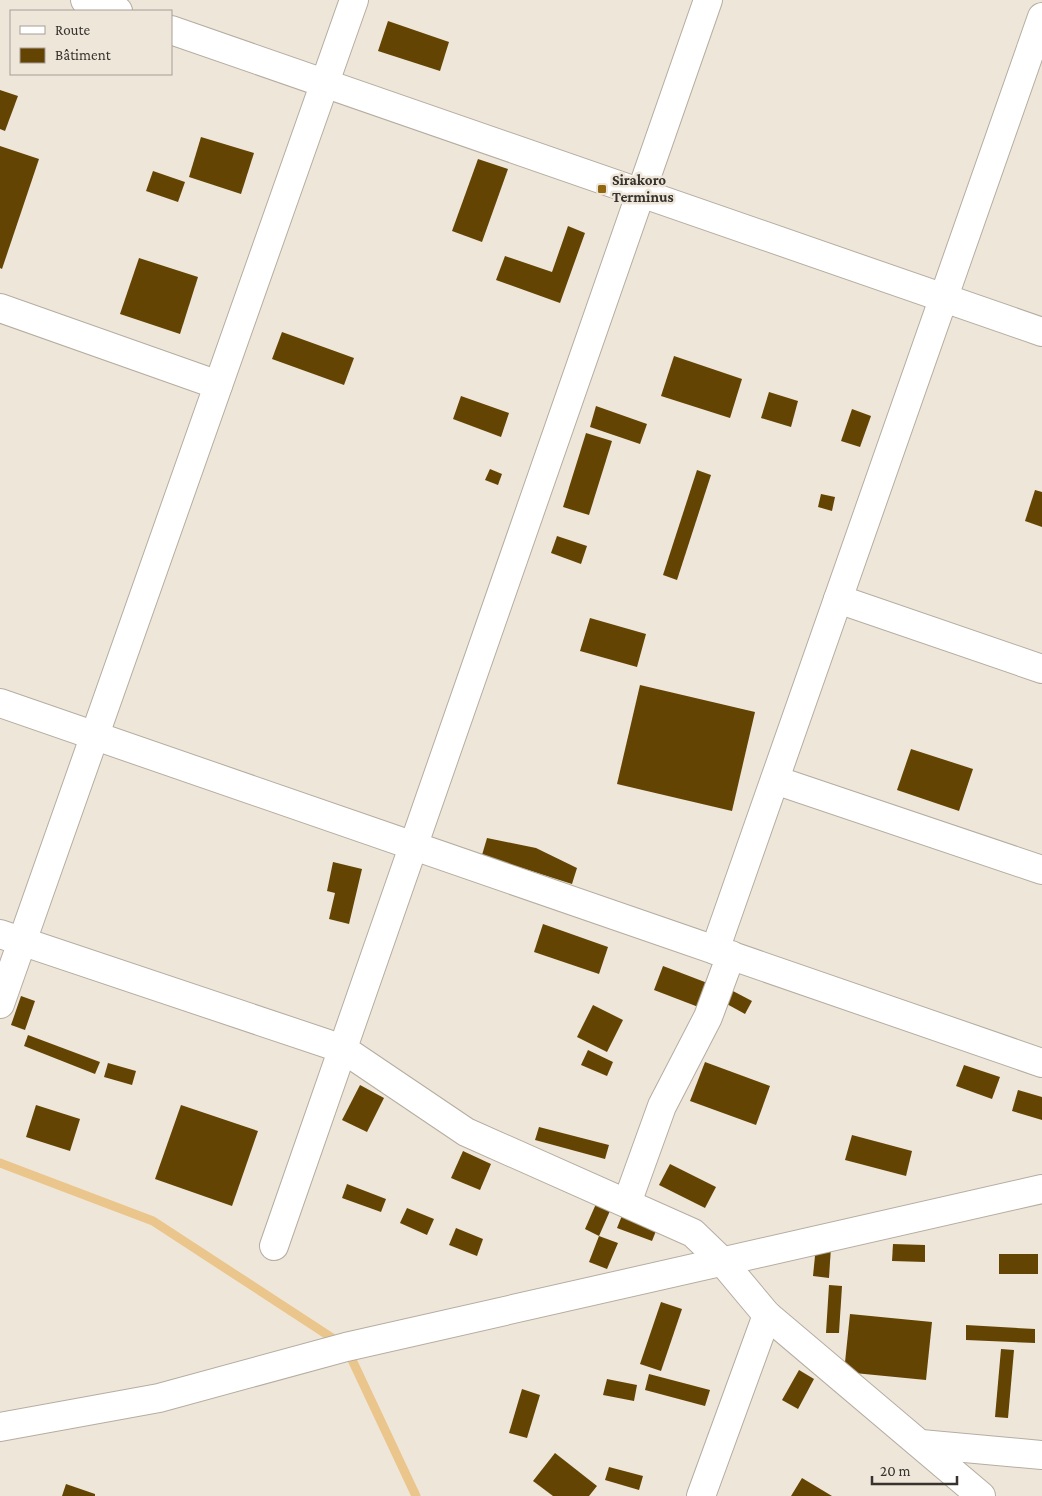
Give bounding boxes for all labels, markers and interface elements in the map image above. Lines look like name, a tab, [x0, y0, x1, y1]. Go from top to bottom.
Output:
legend	[10, 10, 172, 75]
text: Route	[55, 22, 90, 38]
text: Bâtiment	[55, 47, 112, 63]
place label: Sirakoro Terminus	[612, 172, 674, 205]
marker: Sirakoro Terminus	[596, 183, 608, 195]
scale bar	[872, 1454, 957, 1486]
text: 20 m	[880, 1463, 911, 1479]

